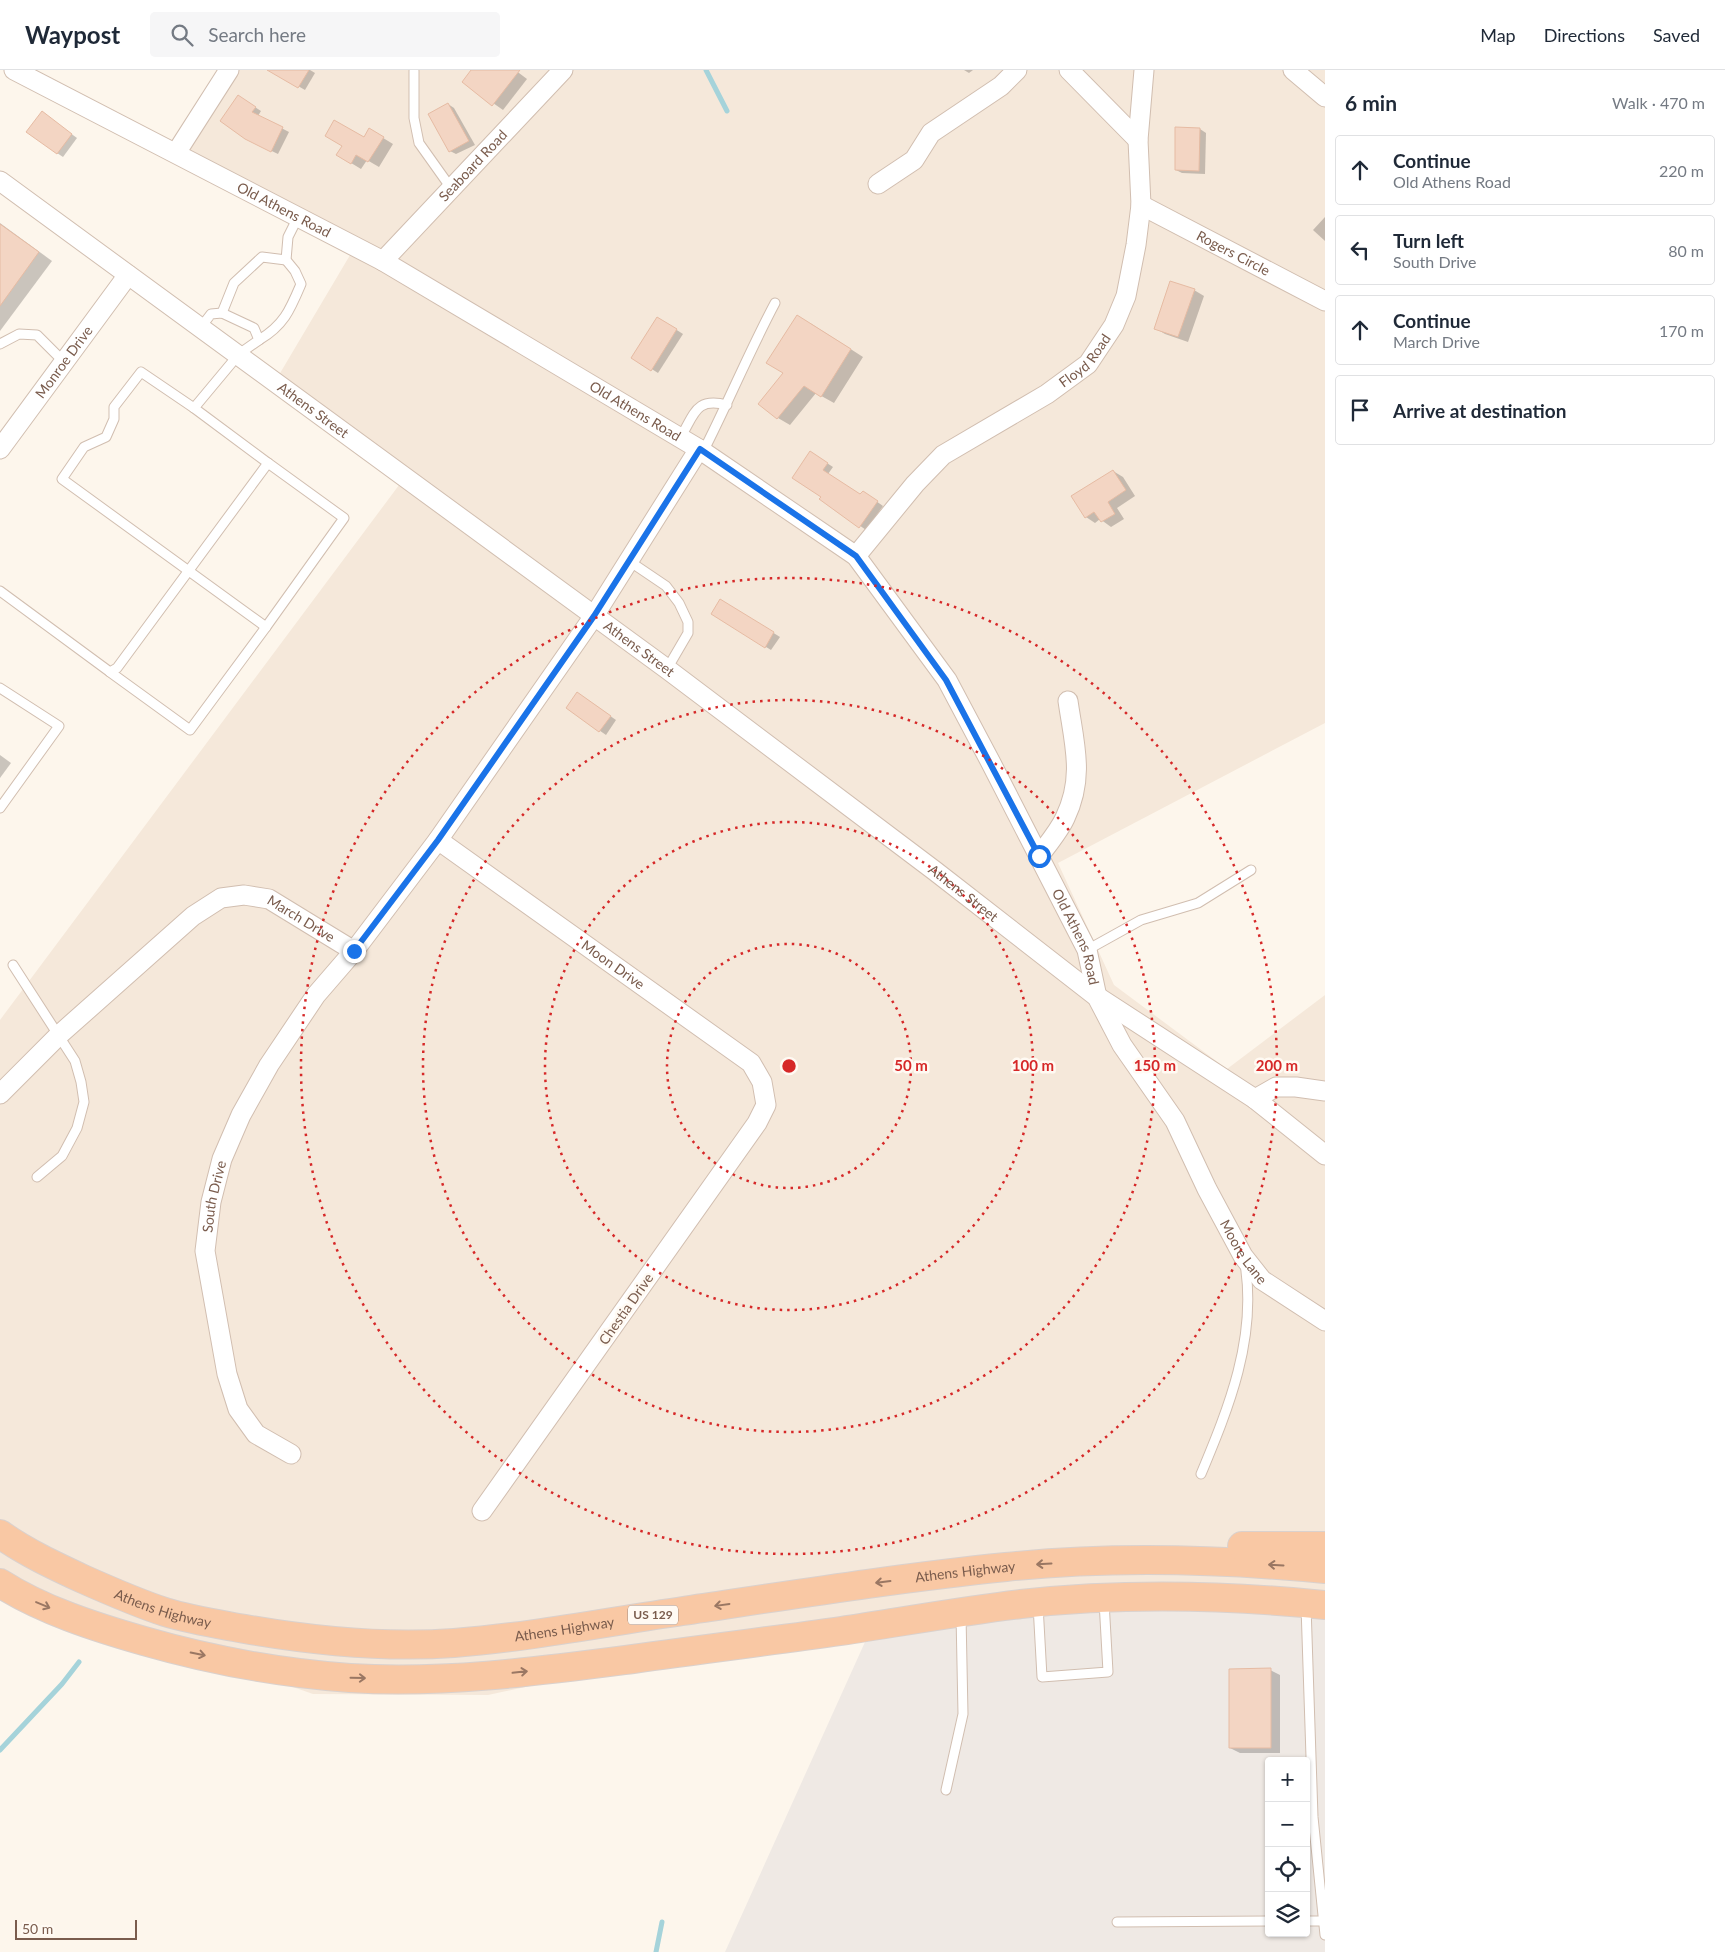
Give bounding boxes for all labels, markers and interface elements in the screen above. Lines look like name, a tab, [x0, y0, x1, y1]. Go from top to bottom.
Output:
search box	[150, 12, 500, 57]
text: Waypost	[25, 20, 120, 49]
icon: search	[168, 21, 196, 49]
text: Search here	[208, 23, 306, 46]
text: Map	[1480, 24, 1516, 46]
text: Directions	[1544, 24, 1625, 46]
text: Saved	[1653, 24, 1700, 46]
text: 6 min	[1345, 90, 1397, 115]
text: Walk · 470 m	[1612, 93, 1705, 112]
street label: Seaboard Road	[435, 126, 510, 205]
text: Continue	[1393, 149, 1471, 172]
icon: ahead	[1346, 156, 1374, 184]
text: 220 m	[1659, 161, 1704, 180]
text: Old Athens Road	[1393, 172, 1511, 191]
street label: Old Athens Road	[234, 178, 334, 241]
street label: Rogers Circle	[1194, 227, 1273, 279]
text: Turn left	[1393, 229, 1464, 252]
icon: left	[1346, 236, 1374, 264]
text: 80 m	[1668, 241, 1704, 260]
text: South Drive	[1393, 252, 1477, 271]
text: Continue	[1393, 309, 1471, 332]
icon: ahead	[1346, 316, 1374, 344]
text: 170 m	[1659, 321, 1704, 340]
street label: Monroe Drive	[31, 322, 96, 401]
street label: Floyd Road	[1055, 330, 1114, 391]
text: March Drive	[1393, 332, 1480, 351]
street label: Old Athens Road	[587, 377, 684, 444]
street label: Athens Street	[275, 378, 352, 441]
icon: arrive	[1346, 396, 1374, 424]
text: Arrive at destination	[1393, 399, 1566, 422]
street label: Athens Street	[601, 617, 678, 680]
route start	[1028, 845, 1051, 868]
street label: Athens Street	[925, 860, 1002, 925]
street label: Old Athens Road	[1049, 886, 1103, 986]
street label: March Drive	[264, 891, 338, 945]
street label: Moon Drive	[579, 936, 648, 993]
route end	[343, 940, 366, 963]
text: 50 m	[894, 1056, 928, 1074]
text: 100 m	[1012, 1056, 1054, 1074]
text: 150 m	[1134, 1056, 1176, 1074]
text: 200 m	[1256, 1056, 1298, 1074]
centre of rings	[780, 1057, 798, 1075]
street label: South Drive	[198, 1159, 229, 1233]
street label: Moore Lane	[1217, 1216, 1271, 1287]
street label: Chestia Drive	[595, 1270, 656, 1348]
street label: Athens Highway	[914, 1557, 1017, 1585]
one-way arrow	[1036, 1560, 1052, 1569]
one-way arrow	[1269, 1561, 1285, 1570]
one-way arrow	[875, 1577, 891, 1587]
street label: Athens Highway	[112, 1585, 214, 1631]
one-way arrow	[35, 1600, 50, 1610]
one-way arrow	[714, 1600, 730, 1610]
road number: US 129	[628, 1606, 678, 1624]
street label: Athens Highway	[513, 1613, 616, 1645]
one-way arrow	[189, 1650, 205, 1660]
one-way arrow	[512, 1667, 528, 1677]
one-way arrow	[350, 1673, 366, 1683]
map controls	[1265, 1757, 1310, 1937]
button: +	[1265, 1757, 1310, 1802]
button: −	[1265, 1802, 1310, 1847]
button: locate	[1265, 1847, 1310, 1892]
button: layers	[1265, 1892, 1310, 1937]
scale bar	[15, 1917, 138, 1940]
text: 50 m	[22, 1920, 53, 1937]

